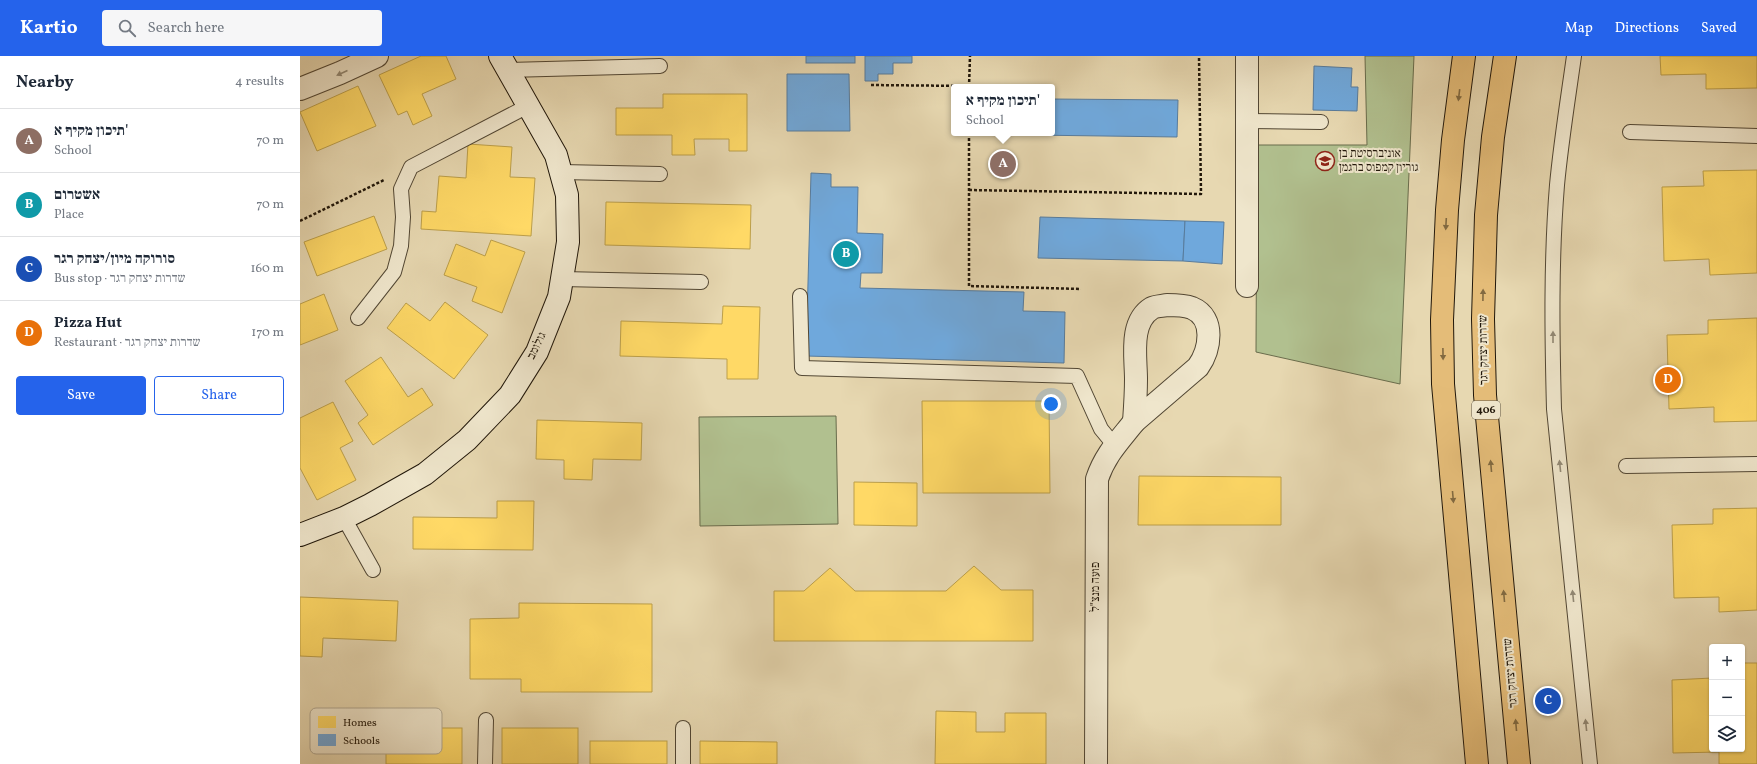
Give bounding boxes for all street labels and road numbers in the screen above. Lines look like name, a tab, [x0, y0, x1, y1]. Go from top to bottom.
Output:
street label: שדרות יצחק רגר	[1475, 315, 1493, 385]
street label: גולומב	[524, 330, 550, 362]
road number: 406	[1472, 401, 1500, 419]
street label: פועה מנצ"ל	[1088, 562, 1104, 612]
street label: שדרות יצחק רגר	[1500, 637, 1522, 709]

